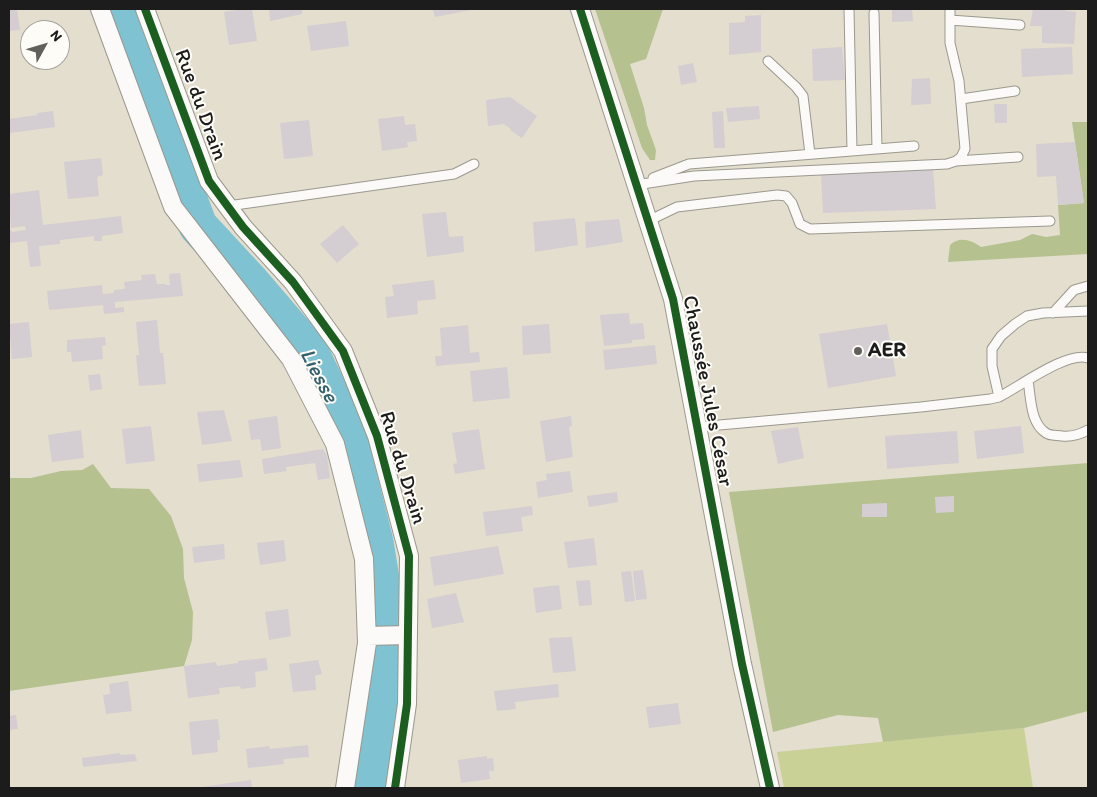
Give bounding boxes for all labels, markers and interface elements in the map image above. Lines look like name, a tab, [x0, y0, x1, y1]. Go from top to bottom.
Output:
north arrow	[20, 20, 70, 70]
text: N	[47, 27, 66, 45]
street label: Rue du Drain	[168, 46, 232, 164]
street label: Chaussée Jules César	[676, 293, 738, 489]
place label: AER	[868, 338, 906, 364]
water label: Liesse	[293, 344, 343, 408]
marker: AER	[852, 345, 864, 357]
street label: Rue du Drain	[373, 409, 431, 527]

